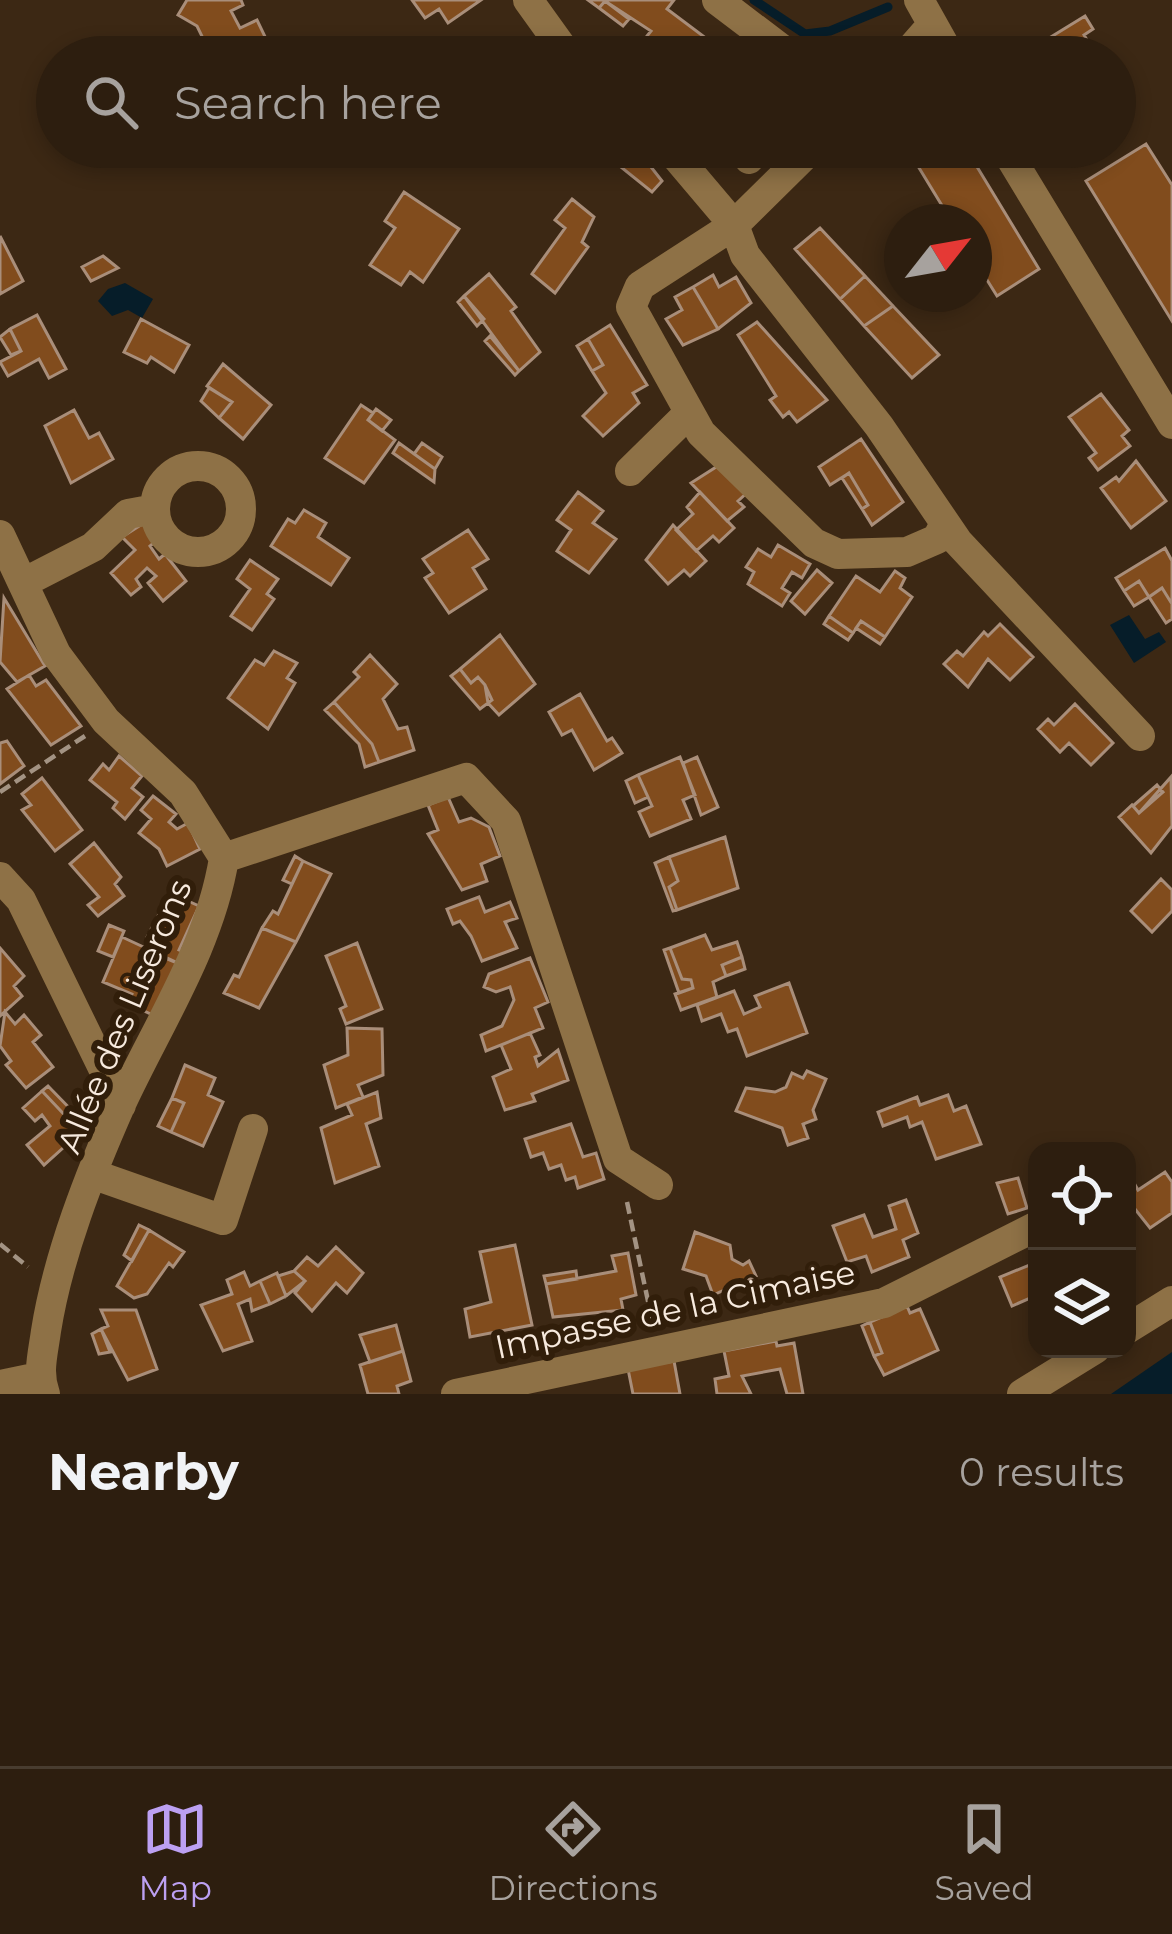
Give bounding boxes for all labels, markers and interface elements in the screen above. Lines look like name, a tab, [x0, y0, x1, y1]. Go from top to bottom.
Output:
search box	[36, 36, 1136, 168]
icon: search	[78, 69, 144, 135]
text: Search here	[174, 75, 442, 130]
north arrow	[884, 204, 992, 312]
street label: Allée des Liserons	[48, 873, 200, 1159]
map controls	[1028, 1142, 1136, 1358]
button: locate	[1028, 1142, 1136, 1250]
button: layers	[1028, 1250, 1136, 1358]
street label: Impasse de la Cimaise	[491, 1251, 859, 1367]
text: Nearby	[48, 1441, 239, 1503]
text: 0 results	[959, 1448, 1124, 1496]
tab: Map	[138, 1796, 212, 1908]
tab: Directions	[489, 1796, 658, 1908]
tab: Saved	[934, 1796, 1034, 1908]

